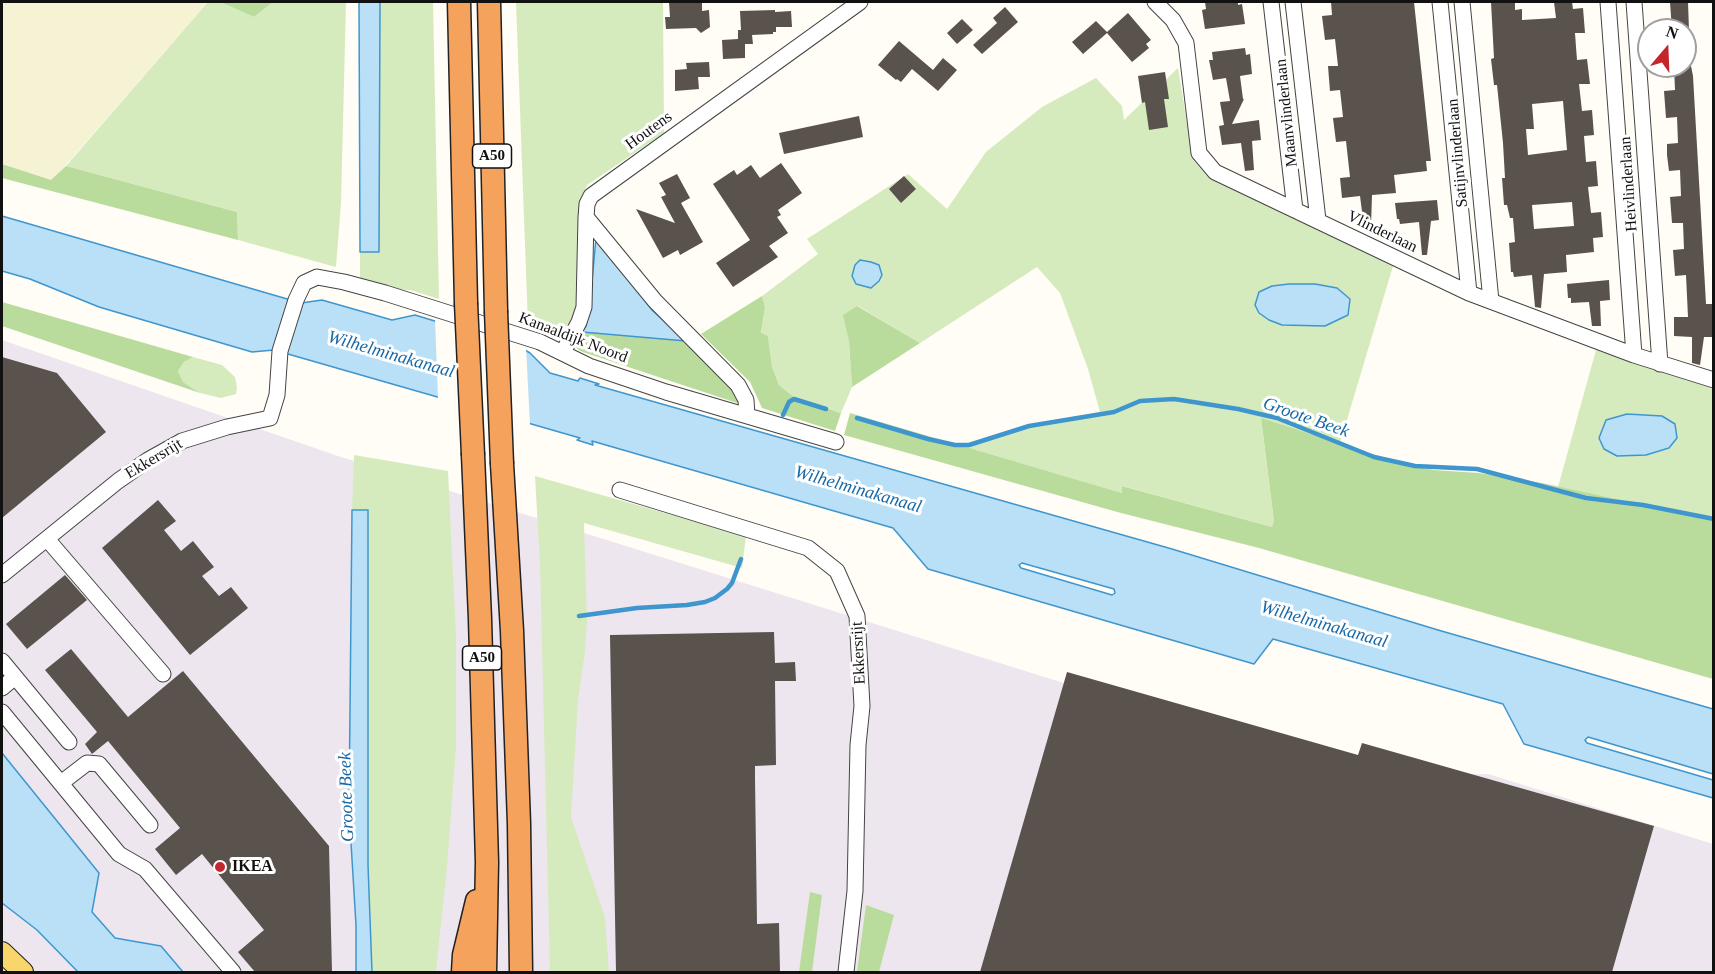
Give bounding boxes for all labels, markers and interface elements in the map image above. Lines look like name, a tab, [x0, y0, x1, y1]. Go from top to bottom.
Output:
north arrow	[1637, 18, 1697, 78]
text: N	[1664, 22, 1681, 42]
street label: Maanvlinderlaan	[1272, 58, 1302, 168]
street label: Satijnvlinderlaan	[1444, 98, 1472, 208]
street label: Houtens	[622, 108, 676, 154]
street label: Heivlinderlaan	[1616, 136, 1642, 232]
road number: A50	[472, 144, 512, 168]
street label: Vlinderlaan	[1344, 207, 1420, 257]
street label: Kanaaldijk Noord	[516, 308, 630, 368]
water label: Wilhelminakanaal	[325, 327, 457, 383]
water label: Groote Beek	[1260, 393, 1352, 443]
street label: Ekkersrijt	[122, 435, 186, 483]
water label: Wilhelminakanaal	[792, 462, 924, 518]
water label: Wilhelminakanaal	[1258, 597, 1390, 653]
street label: Ekkersrijt	[848, 621, 870, 685]
road number: A50	[462, 646, 502, 670]
water label: Groote Beek	[335, 752, 359, 842]
place label: IKEA	[232, 857, 273, 877]
marker: IKEA	[213, 860, 227, 874]

